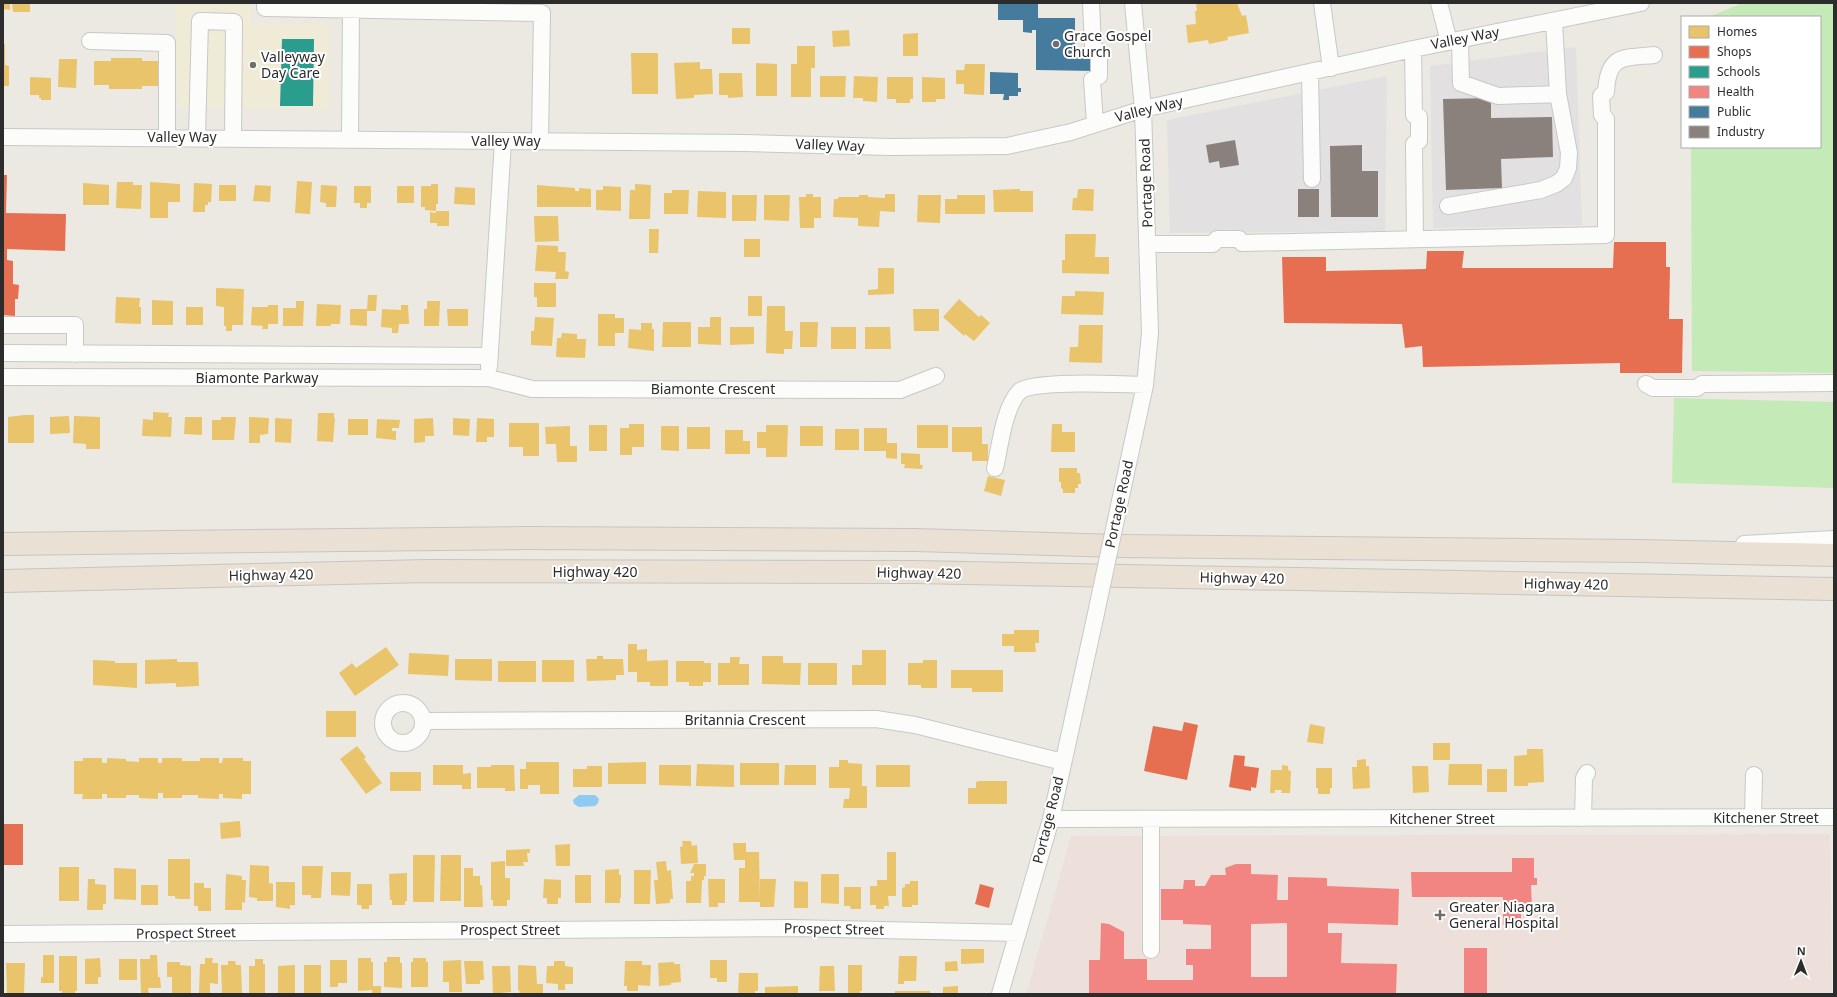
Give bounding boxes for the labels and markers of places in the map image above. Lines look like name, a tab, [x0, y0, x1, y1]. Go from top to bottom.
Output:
place label: Grace Gospel Church	[1064, 26, 1151, 61]
marker: Grace Gospel Church	[1051, 39, 1061, 49]
place label: Valleyway Day Care	[261, 47, 326, 82]
marker: Valleyway Day Care	[248, 60, 258, 70]
place label: Greater Niagara General Hospital	[1449, 897, 1559, 932]
marker: Greater Niagara General Hospital	[1434, 909, 1446, 921]

